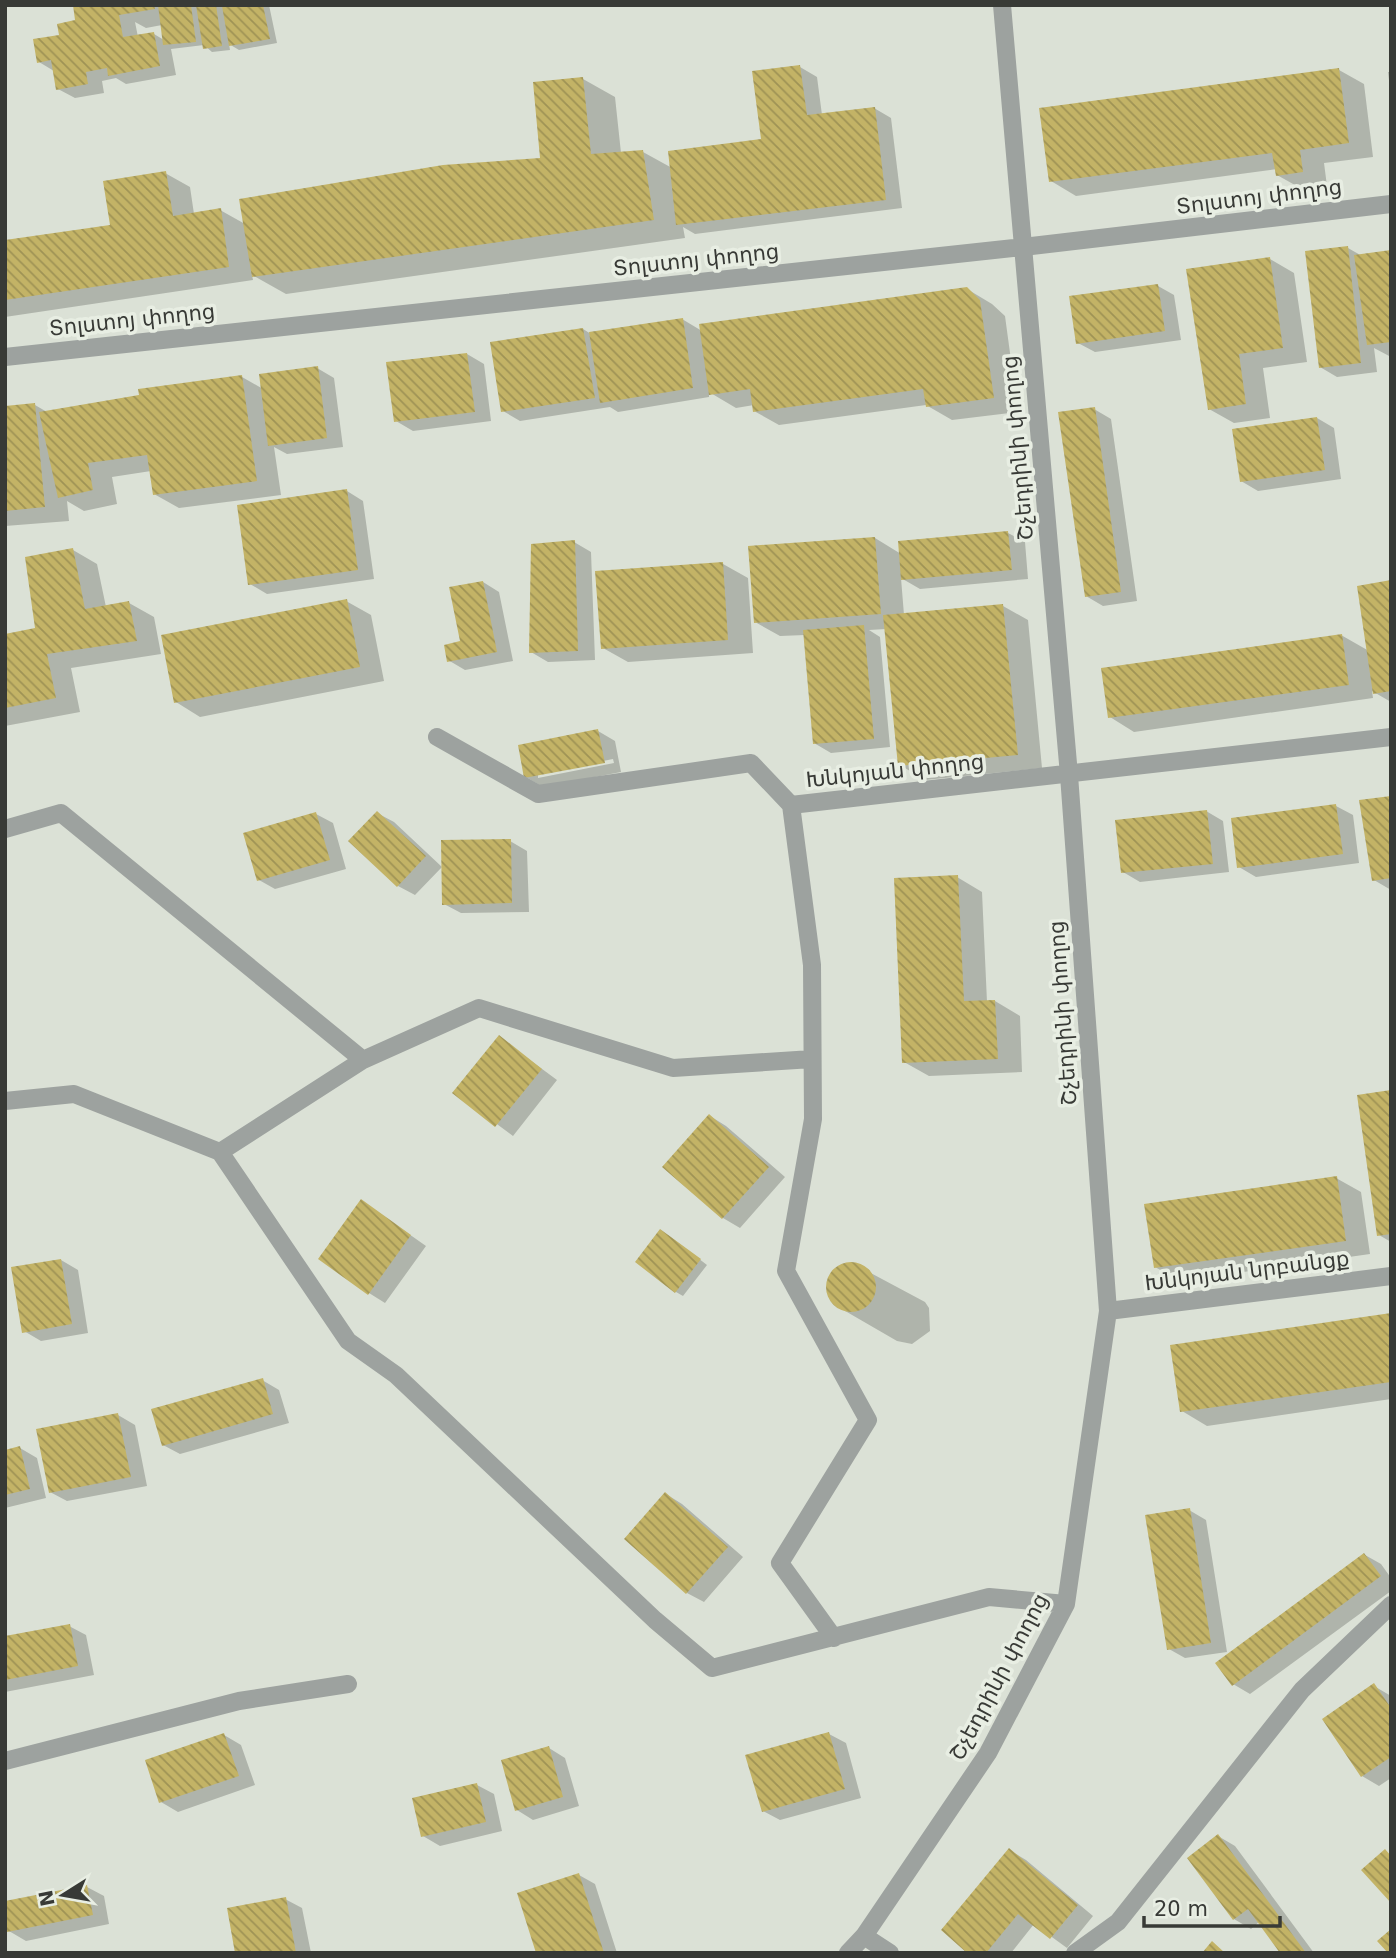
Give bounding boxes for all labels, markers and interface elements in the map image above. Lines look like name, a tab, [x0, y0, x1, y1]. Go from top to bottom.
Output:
street label: Տոլստոյ փողոց	[1175, 175, 1343, 219]
street label: Տոլստոյ փողոց	[612, 239, 780, 281]
street label: Տոլստոյ փողոց	[48, 299, 216, 341]
street label: Շչեդրինի փողոց	[998, 355, 1038, 541]
street label: Խնկոյան փողոց	[805, 750, 985, 792]
street label: Շչեդրինի փողոց	[1045, 920, 1081, 1106]
street label: Խնկոյան նրբանցք	[1143, 1247, 1351, 1295]
street label: Շչեդրինի փողոց	[945, 1590, 1053, 1764]
north arrow	[28, 1860, 98, 1930]
scale bar	[1144, 1884, 1280, 1928]
text: N	[34, 1888, 59, 1908]
text: 20 m	[1154, 1897, 1208, 1921]

